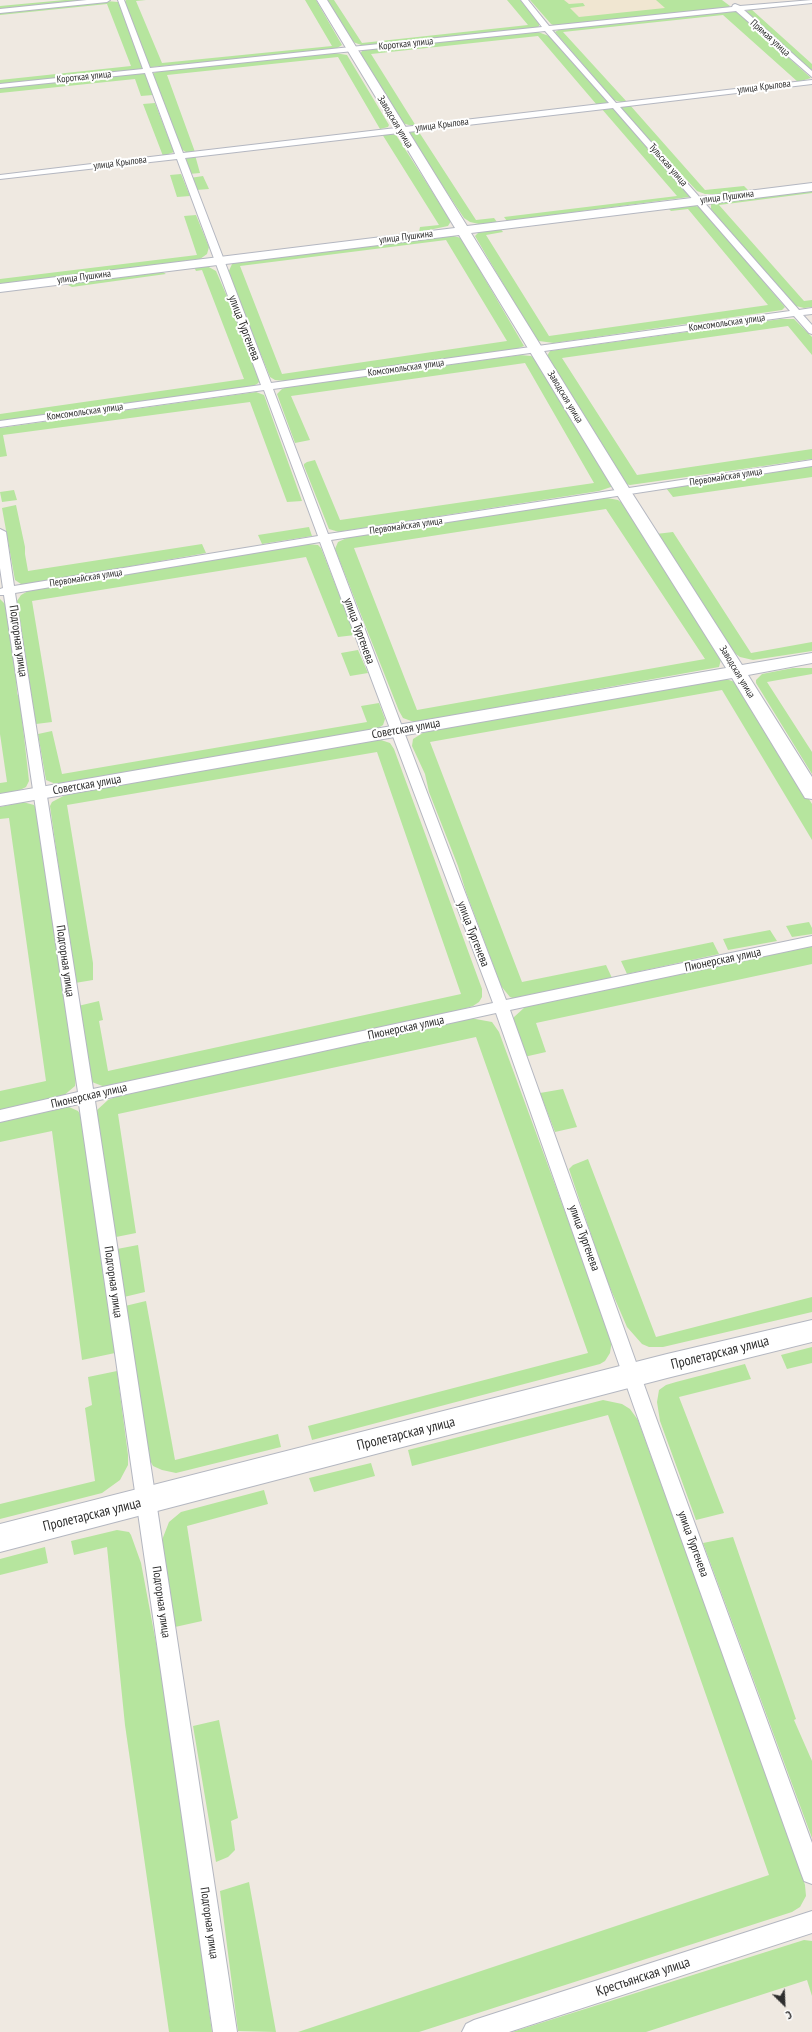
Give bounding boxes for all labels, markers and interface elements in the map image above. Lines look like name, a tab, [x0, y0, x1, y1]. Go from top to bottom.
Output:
street label: Прямая улица	[748, 17, 792, 59]
street label: Короткая улица	[378, 35, 434, 53]
street label: Короткая улица	[56, 68, 112, 86]
street label: улица Крылова	[737, 78, 791, 96]
street label: Заводская улица	[375, 94, 415, 150]
street label: улица Крылова	[415, 116, 469, 134]
street label: Тульская улица	[646, 141, 690, 189]
street label: улица Крылова	[93, 154, 147, 172]
street label: улица Пушкина	[699, 188, 755, 206]
street label: улица Пушкина	[378, 228, 434, 246]
street label: улица Пушкина	[56, 268, 112, 286]
street label: улица Тургенева	[225, 293, 263, 363]
street label: Комсомольская улица	[688, 312, 766, 334]
street label: Комсомольская улица	[367, 357, 445, 379]
street label: Заводская улица	[545, 369, 585, 425]
street label: Комсомольская улица	[46, 401, 124, 423]
street label: Первомайская улица	[689, 465, 763, 489]
street label: Первомайская улица	[369, 515, 443, 537]
street label: Первомайская улица	[49, 566, 123, 590]
street label: улица Тургенева	[340, 596, 378, 666]
street label: Подгорная улица	[6, 604, 30, 678]
street label: Заводская улица	[717, 644, 757, 700]
street label: Советская улица	[371, 716, 441, 742]
street label: Советская улица	[52, 772, 122, 798]
street label: улица Тургенева	[454, 899, 492, 969]
street label: Подгорная улица	[53, 924, 77, 998]
street label: Пионерская улица	[684, 945, 762, 975]
street label: Пионерская улица	[367, 1013, 445, 1043]
street label: Пионерская улица	[50, 1080, 128, 1112]
street label: улица Тургенева	[565, 1203, 603, 1273]
street label: Подгорная улица	[101, 1245, 125, 1319]
street label: Пролетарская улица	[669, 1333, 771, 1373]
street label: Пролетарская улица	[355, 1414, 457, 1454]
street label: Пролетарская улица	[41, 1495, 143, 1535]
street label: улица Тургенева	[674, 1509, 712, 1579]
street label: Подгорная улица	[149, 1565, 173, 1639]
street label: Подгорная улица	[197, 1886, 221, 1960]
street label: Крестьянская улица	[594, 1954, 692, 2000]
north arrow	[764, 1984, 804, 2024]
text: С	[784, 2008, 794, 2022]

